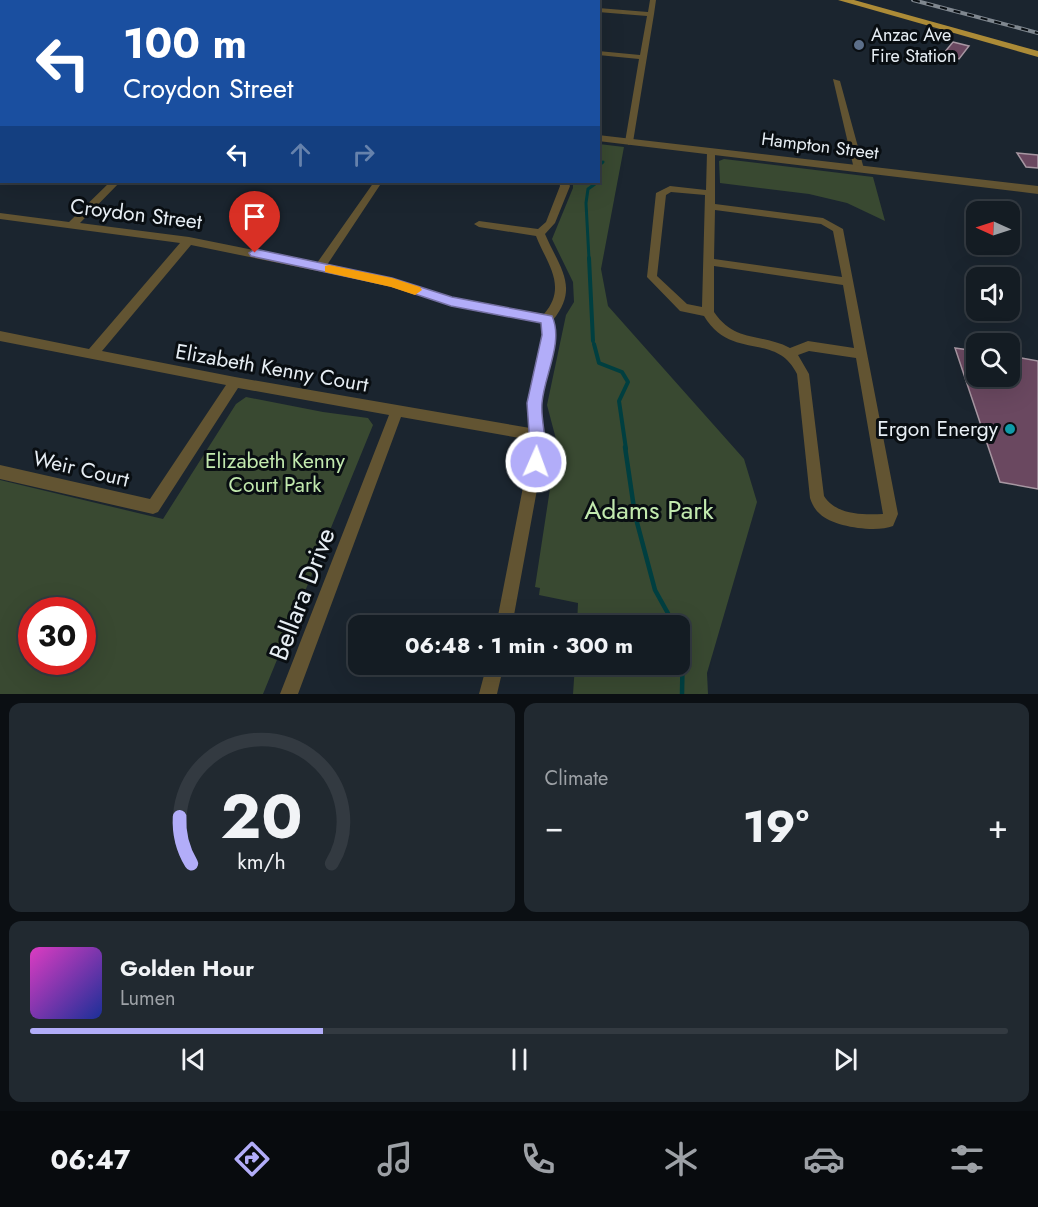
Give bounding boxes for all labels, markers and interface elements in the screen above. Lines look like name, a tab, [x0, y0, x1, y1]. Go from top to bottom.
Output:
text: 100 m	[123, 13, 247, 74]
place label: Anzac Ave Fire Station	[871, 22, 956, 69]
icon: left	[24, 24, 102, 102]
marker: Anzac Ave Fire Station	[852, 38, 866, 52]
text: Croydon Street	[123, 69, 293, 108]
street label: Hampton Street	[760, 126, 881, 166]
icon: left	[221, 138, 254, 171]
icon: ahead	[284, 138, 317, 171]
icon: right	[347, 138, 380, 171]
street label: Croydon Street	[68, 191, 204, 237]
pin	[229, 191, 280, 253]
icon: arrive	[238, 200, 271, 233]
north arrow	[966, 201, 1020, 255]
map controls	[966, 201, 1020, 387]
button: sound	[966, 267, 1020, 321]
button: search	[966, 333, 1020, 387]
street label: Elizabeth Kenny Court	[173, 336, 371, 400]
place label: Ergon Energy	[877, 414, 999, 444]
marker: Ergon Energy	[1003, 422, 1017, 436]
position arrow	[504, 430, 568, 494]
street label: Weir Court	[30, 443, 132, 495]
park label: Elizabeth Kenny Court Park	[205, 446, 346, 500]
park label: Adams Park	[584, 491, 714, 529]
street label: Bellara Drive	[259, 522, 345, 666]
speed limit sign: 30	[18, 597, 96, 675]
text: 06:48 · 1 min · 300 m	[405, 629, 633, 661]
text: Climate	[545, 764, 608, 793]
text: 20	[221, 771, 303, 861]
text: 19°	[743, 794, 809, 859]
text: −	[545, 803, 564, 850]
text: +	[988, 803, 1008, 850]
text: km/h	[238, 847, 286, 878]
text: Golden Hour	[120, 952, 254, 984]
text: Lumen	[120, 984, 176, 1013]
icon: previous	[177, 1043, 210, 1076]
icon: pause	[503, 1043, 536, 1076]
icon: next	[829, 1043, 862, 1076]
icon: directions	[231, 1138, 273, 1180]
icon: music	[374, 1138, 416, 1180]
icon: phone	[517, 1138, 559, 1180]
icon: climate	[660, 1138, 702, 1180]
icon: car	[803, 1138, 845, 1180]
icon: filters	[946, 1138, 988, 1180]
text: 06:47	[50, 1140, 130, 1179]

